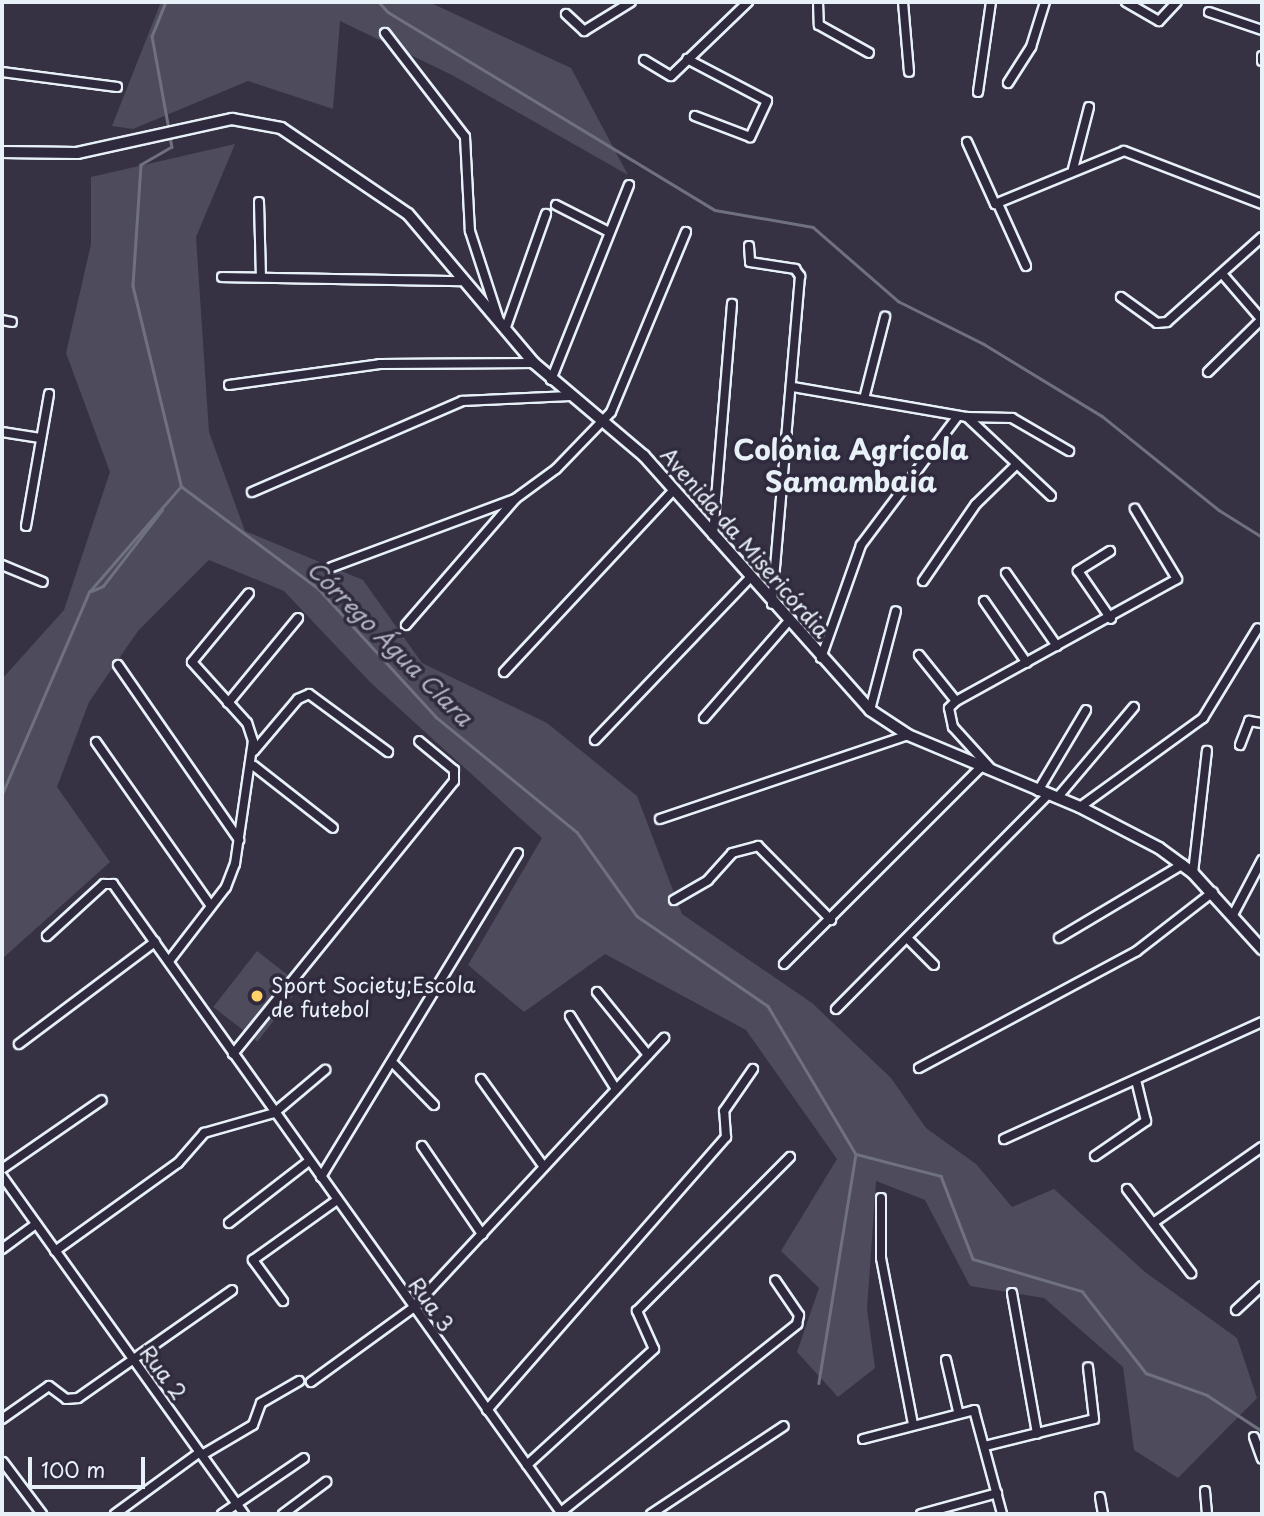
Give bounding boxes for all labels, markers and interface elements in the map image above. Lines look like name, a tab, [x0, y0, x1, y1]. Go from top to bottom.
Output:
district label: Colônia Agrícola Samambaia	[734, 432, 968, 498]
street label: Avenida da Misericórdia	[657, 442, 835, 642]
water label: Córrego Água Clara	[301, 554, 479, 732]
place label: Sport Society;Escola de futebol	[271, 971, 476, 1021]
marker: Sport Society;Escola de futebol	[249, 988, 265, 1004]
street label: Rua 3	[404, 1272, 460, 1336]
street label: Rua 2	[136, 1340, 192, 1404]
scale bar	[32, 1442, 149, 1486]
text: 100 m	[41, 1453, 105, 1485]

